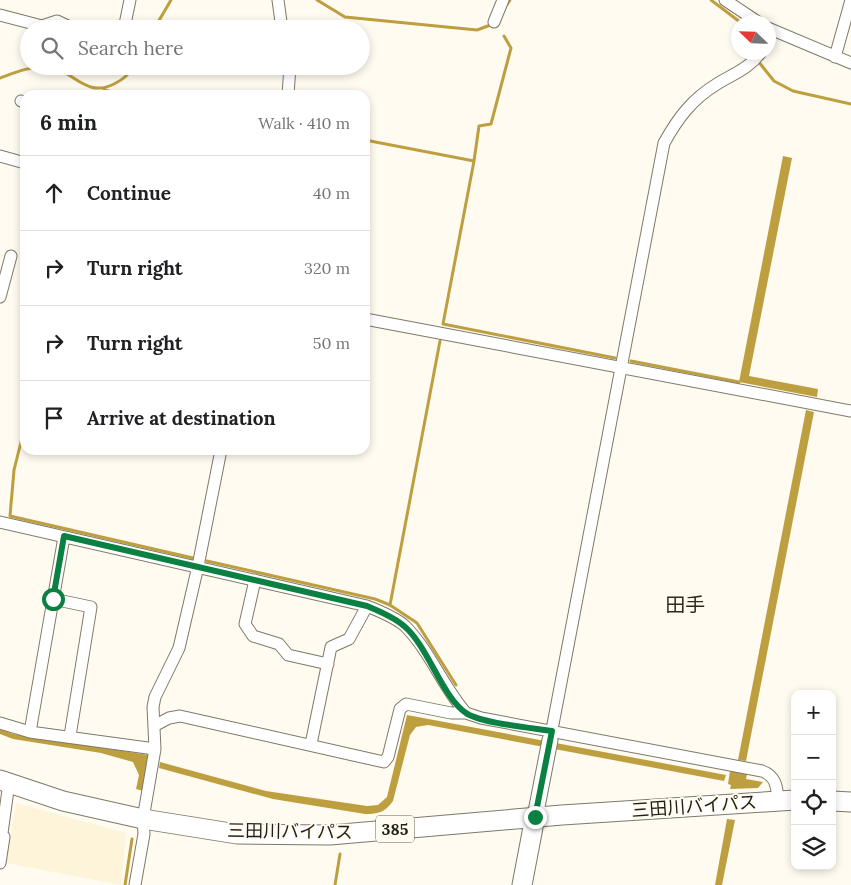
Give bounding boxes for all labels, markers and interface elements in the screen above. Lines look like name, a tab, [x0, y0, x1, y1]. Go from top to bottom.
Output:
north arrow	[731, 15, 776, 60]
search box	[20, 20, 370, 75]
icon: search	[38, 34, 66, 62]
text: Search here	[78, 36, 184, 60]
text: 6 min	[40, 109, 97, 136]
text: Walk · 410 m	[258, 113, 350, 133]
icon: ahead	[40, 179, 68, 207]
text: Continue	[87, 181, 171, 205]
text: 40 m	[313, 183, 350, 203]
icon: right	[40, 254, 68, 282]
text: Turn right	[87, 256, 183, 280]
text: 320 m	[304, 258, 350, 278]
icon: right	[40, 329, 68, 357]
text: Turn right	[87, 331, 183, 355]
text: 50 m	[313, 333, 350, 353]
icon: arrive	[40, 404, 68, 432]
text: Arrive at destination	[87, 406, 276, 430]
route start	[42, 588, 65, 611]
district label: 田手	[665, 592, 705, 617]
map controls	[791, 690, 836, 870]
button: +	[791, 690, 836, 735]
button: −	[791, 735, 836, 780]
button: locate	[791, 780, 836, 825]
street label: 三田川バイパス	[631, 790, 757, 822]
route end	[524, 806, 547, 829]
road number: 385	[376, 816, 414, 842]
street label: 三田川バイパス	[227, 818, 353, 844]
button: layers	[791, 825, 836, 870]

